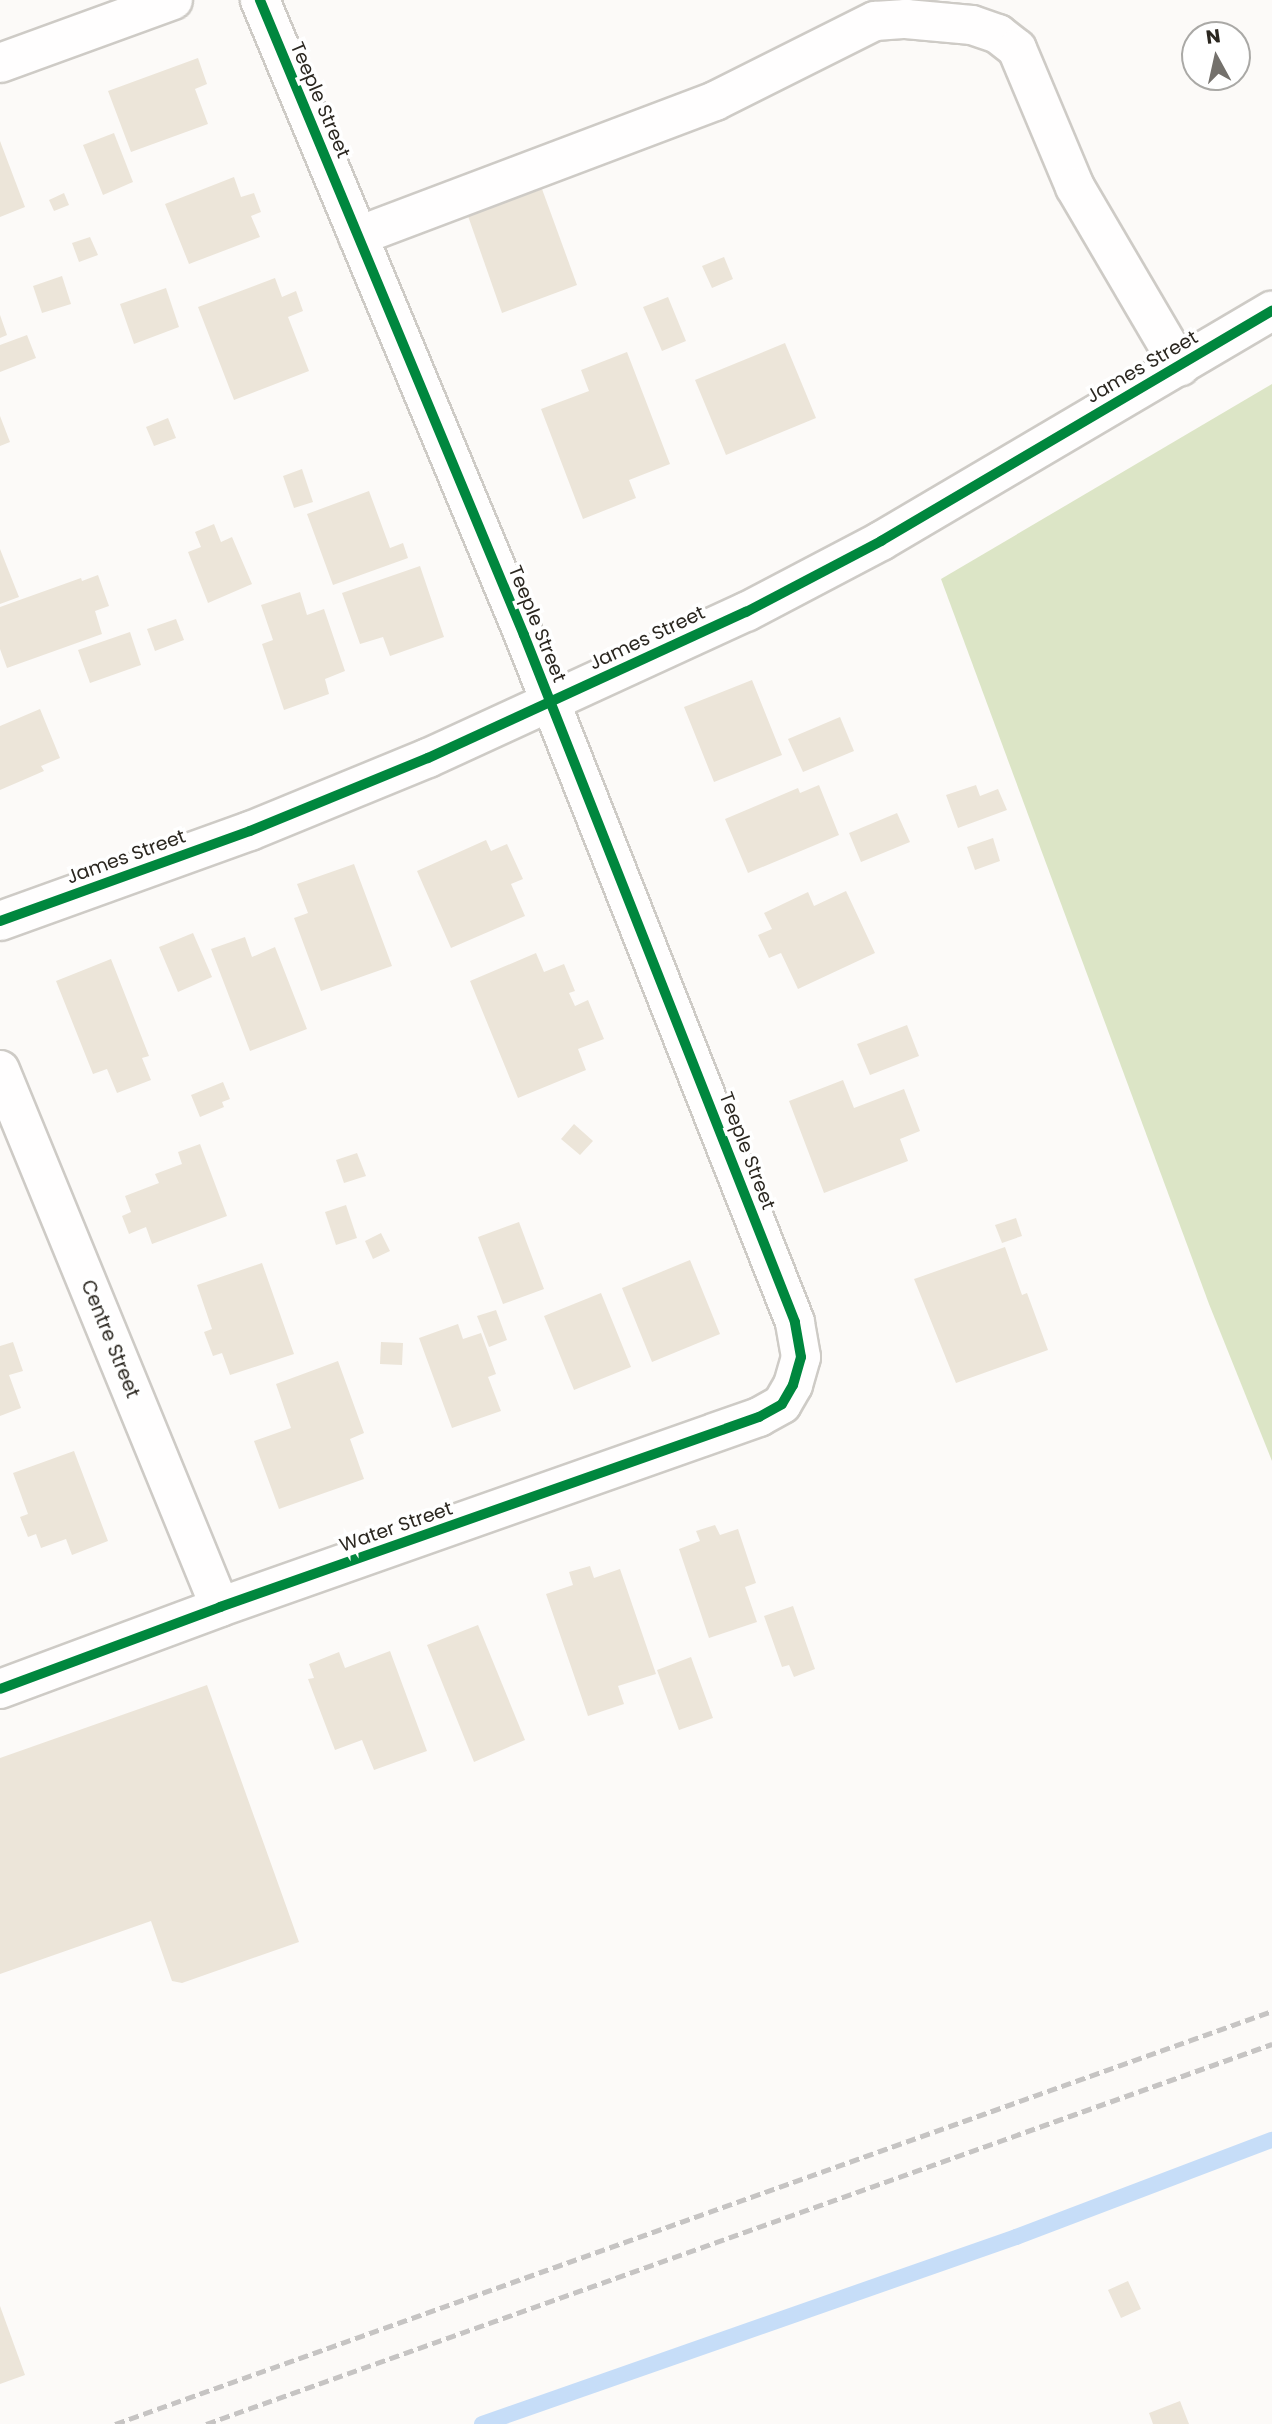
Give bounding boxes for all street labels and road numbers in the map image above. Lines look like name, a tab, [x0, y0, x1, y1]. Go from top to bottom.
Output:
street label: Teeple Street	[285, 39, 355, 161]
street label: James Street	[1082, 326, 1202, 408]
street label: Teeple Street	[503, 562, 571, 686]
street label: James Street	[586, 601, 708, 675]
street label: James Street	[63, 825, 189, 889]
street label: Teeple Street	[714, 1089, 780, 1213]
street label: Centre Street	[76, 1277, 144, 1401]
street label: Water Street	[337, 1497, 455, 1557]

